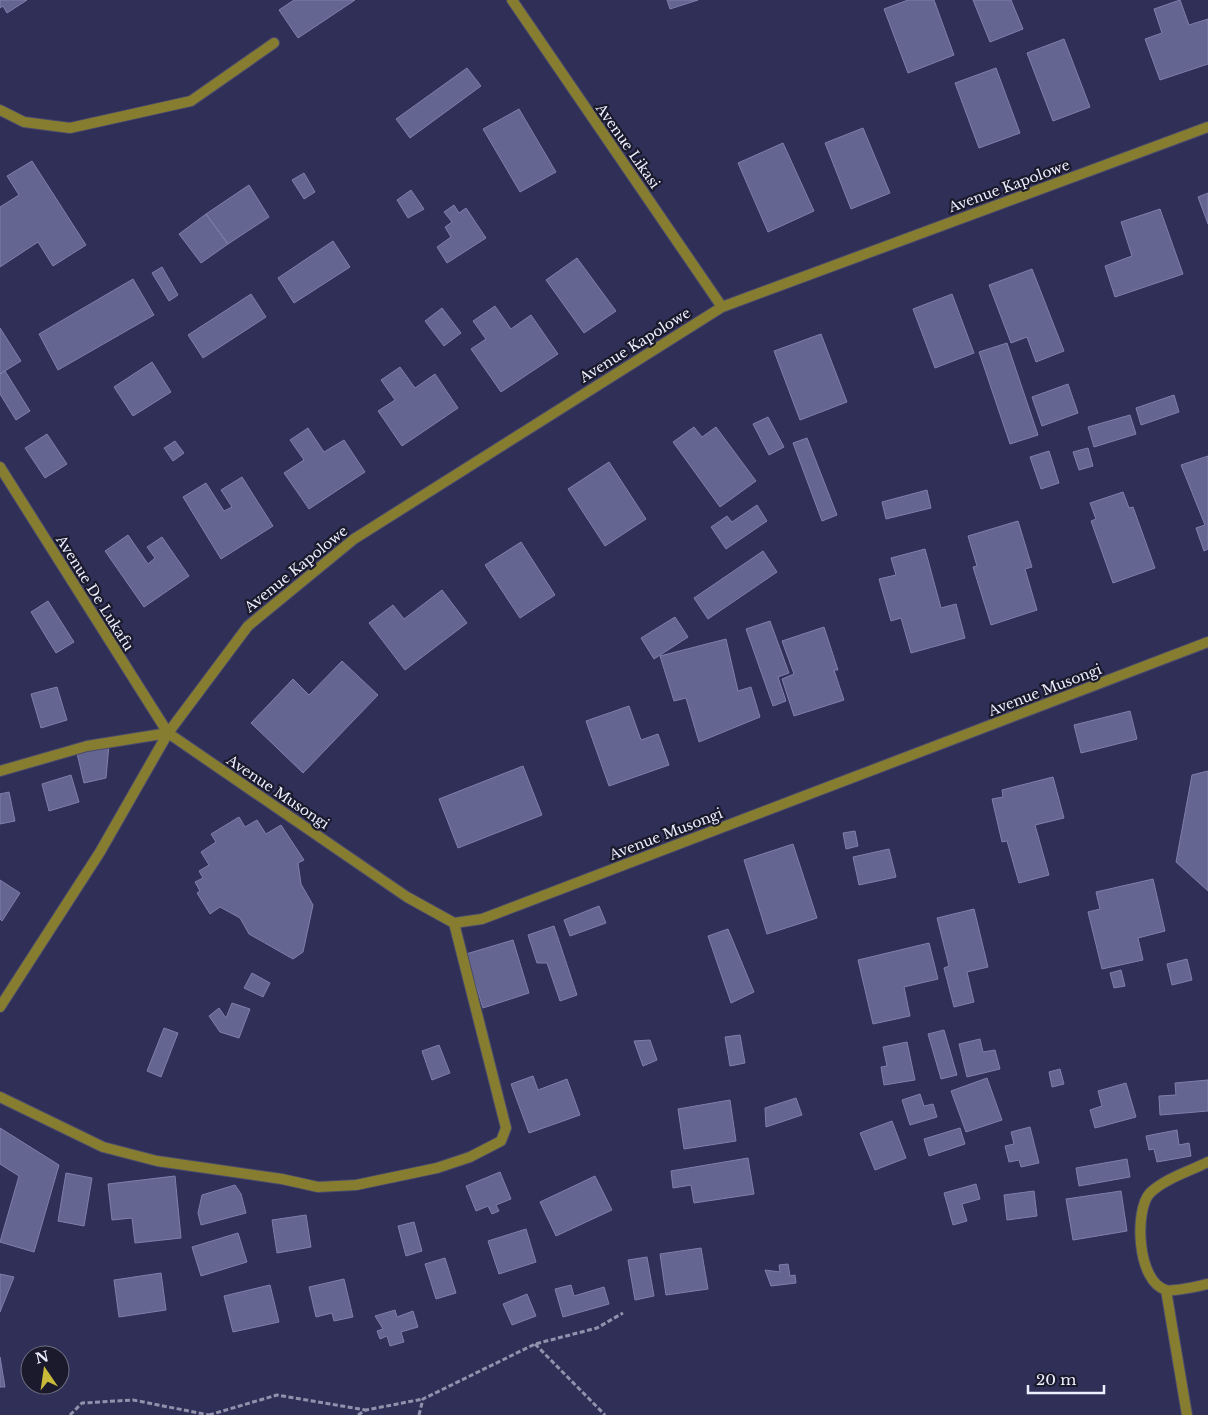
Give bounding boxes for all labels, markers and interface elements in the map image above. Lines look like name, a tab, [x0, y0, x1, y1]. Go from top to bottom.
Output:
street label: Avenue Likasi	[591, 99, 664, 192]
street label: Avenue Kapolowe	[945, 156, 1072, 217]
street label: Avenue Kapolowe	[575, 304, 694, 387]
street label: Avenue Kapolowe	[240, 522, 351, 617]
street label: Avenue De Lukafu	[52, 531, 138, 655]
street label: Avenue Musongi	[985, 660, 1104, 720]
street label: Avenue Musongi	[222, 750, 333, 833]
street label: Avenue Musongi	[606, 804, 725, 864]
north arrow	[20, 1345, 70, 1395]
text: N	[34, 1347, 51, 1368]
scale bar	[1028, 1362, 1104, 1394]
text: 20 m	[1036, 1370, 1076, 1389]

